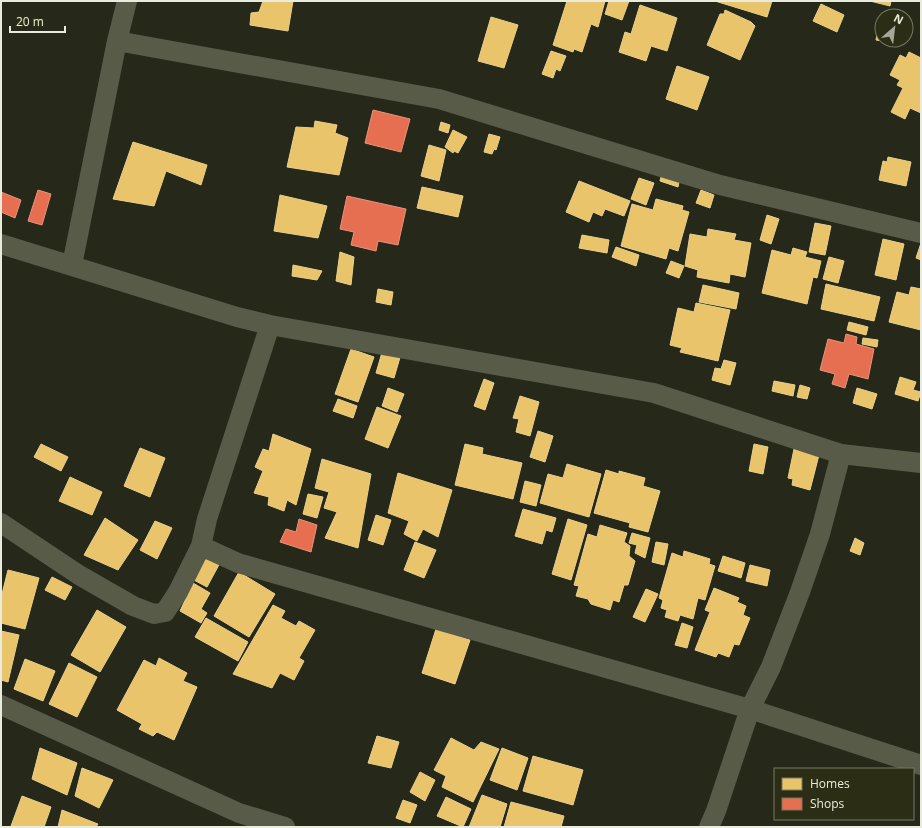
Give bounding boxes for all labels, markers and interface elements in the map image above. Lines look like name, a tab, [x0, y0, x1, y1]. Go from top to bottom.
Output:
scale bar	[10, 8, 65, 34]
north arrow	[874, 8, 914, 48]
text: N	[891, 10, 906, 27]
text: 20 m	[16, 13, 44, 30]
legend	[774, 768, 914, 820]
text: Homes	[810, 775, 850, 792]
text: Shops	[810, 795, 845, 812]

